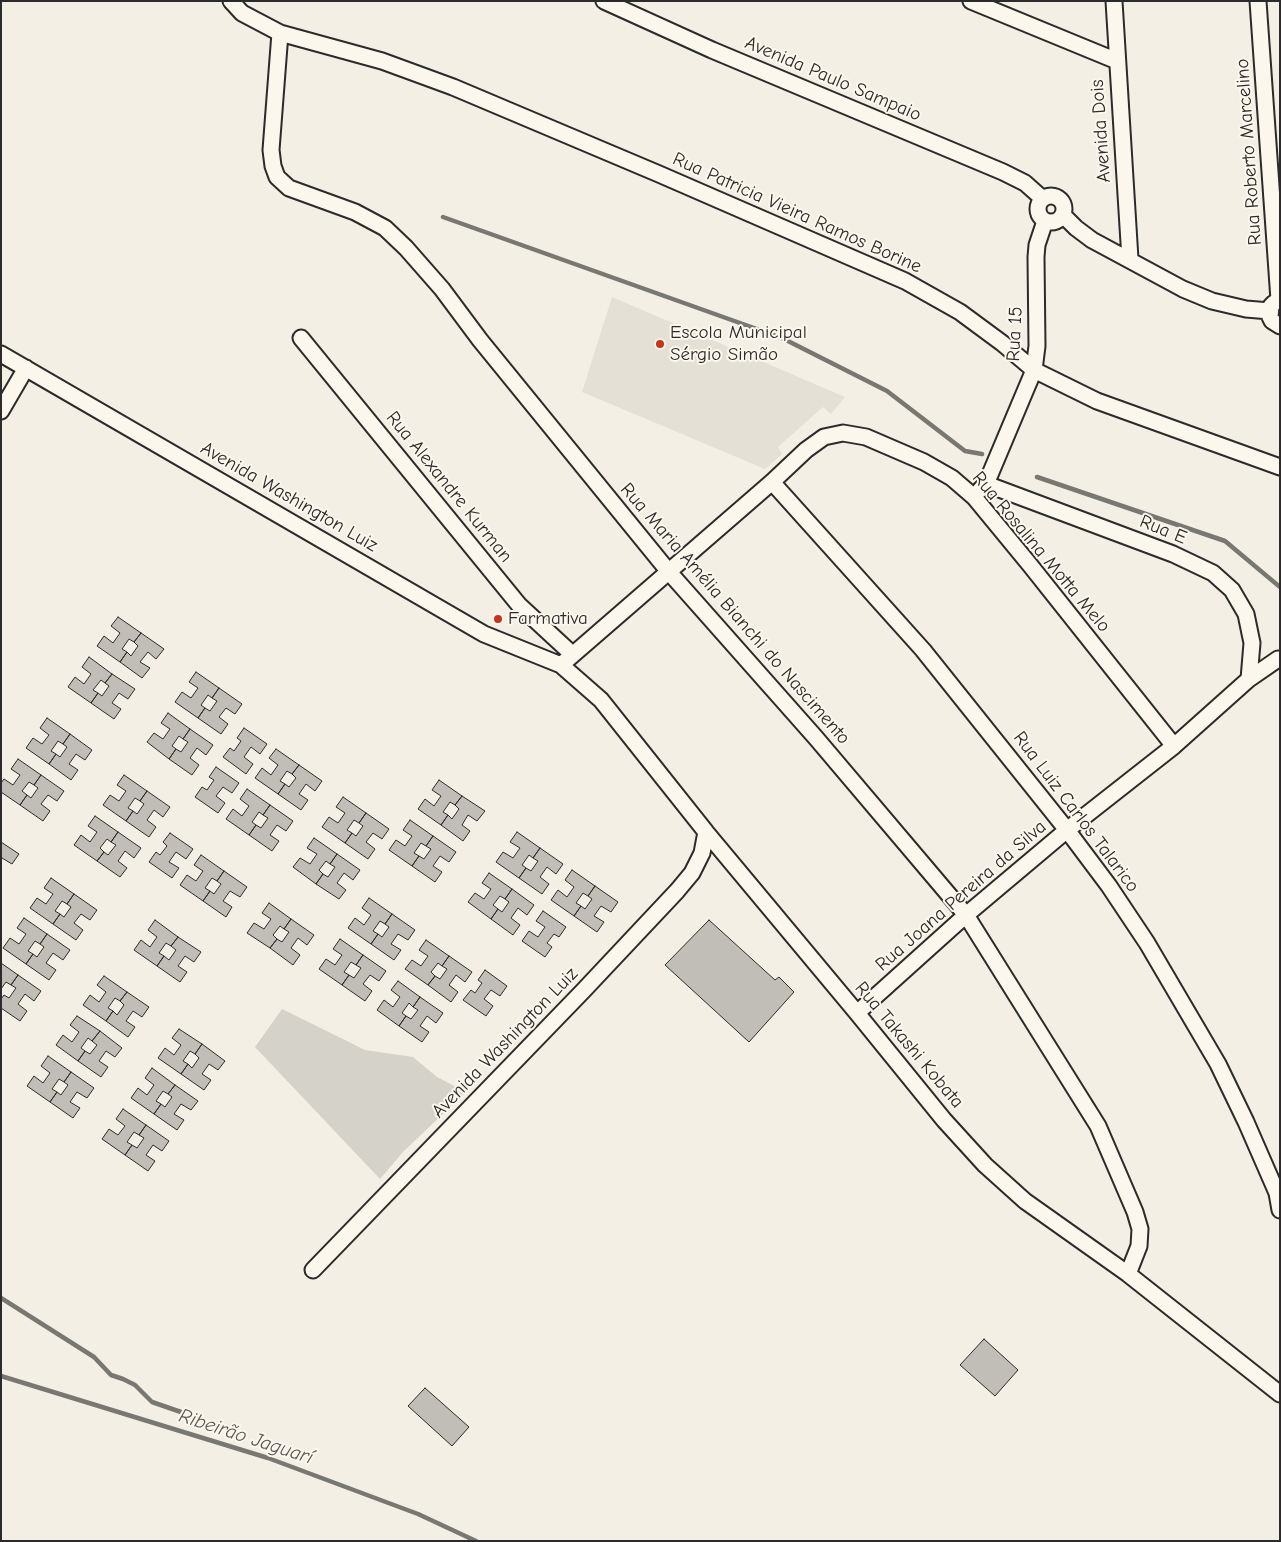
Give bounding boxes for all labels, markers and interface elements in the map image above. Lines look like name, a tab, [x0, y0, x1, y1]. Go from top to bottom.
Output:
street label: Avenida Paulo Sampaio	[741, 32, 925, 126]
street label: Rua Roberto Marcelino	[1231, 58, 1267, 246]
street label: Avenida Dois	[1086, 79, 1116, 183]
street label: Rua Patricia Vieira Ramos Borine	[669, 148, 925, 278]
street label: Rua 15	[1002, 306, 1028, 362]
place label: Escola Municipal Sérgio Simão	[670, 322, 807, 366]
marker: Escola Municipal Sérgio Simão	[654, 338, 666, 350]
street label: Rua Alexandre Kurman	[381, 407, 517, 567]
street label: Avenida Washington Luiz	[197, 437, 381, 557]
street label: Rua Rosalina Motta Melo	[967, 467, 1115, 637]
street label: Rua Maria Amélia Bianchi do Nascimento	[615, 479, 855, 749]
street label: Rua E	[1136, 510, 1190, 550]
place label: Farmativa	[508, 608, 588, 630]
marker: Farmativa	[492, 613, 504, 625]
street label: Rua Luiz Carlos Talarico	[1008, 727, 1144, 897]
street label: Rua Joana Pereira da Silva	[871, 816, 1051, 976]
street label: Avenida Washington Luiz	[427, 963, 583, 1123]
street label: Rua Takashi Kobata	[850, 977, 968, 1113]
water label: Ribeirão Jaguarí	[176, 1404, 316, 1470]

